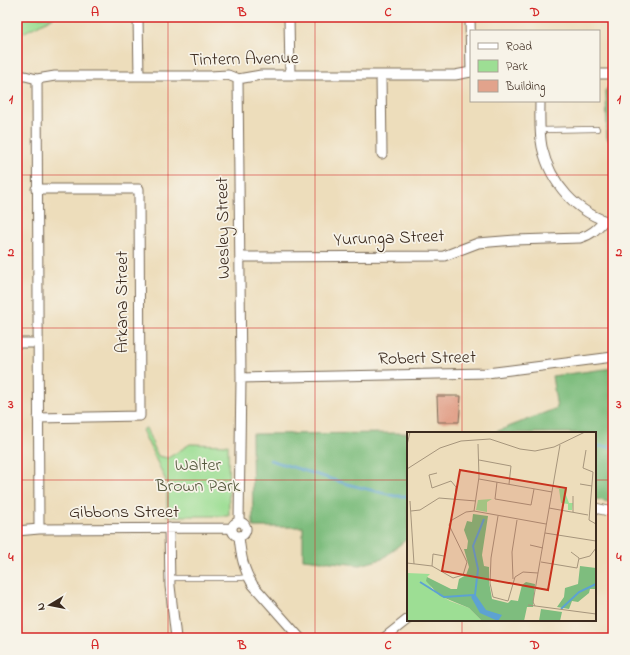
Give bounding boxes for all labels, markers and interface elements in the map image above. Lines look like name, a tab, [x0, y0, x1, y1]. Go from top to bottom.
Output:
text: A	[91, 3, 99, 22]
text: B	[237, 3, 247, 22]
text: C	[384, 3, 392, 22]
text: D	[529, 3, 540, 22]
legend	[470, 30, 600, 102]
text: Road	[506, 38, 532, 56]
street label: Tintern Avenue	[189, 46, 300, 74]
text: Park	[506, 58, 528, 76]
text: Building	[505, 78, 545, 97]
text: 1	[9, 90, 14, 109]
text: 1	[617, 90, 622, 109]
street label: Wesley Street	[210, 177, 238, 279]
street label: Yurunga Street	[333, 224, 445, 255]
text: 2	[7, 243, 15, 262]
text: 2	[615, 243, 623, 262]
street label: Arkana Street	[110, 251, 136, 353]
street label: Robert Street	[378, 345, 476, 373]
text: 3	[7, 395, 14, 414]
text: 3	[615, 395, 622, 414]
inset map	[407, 432, 596, 621]
park label: Walter Brown Park	[155, 453, 240, 500]
street label: Gibbons Street	[69, 500, 179, 526]
text: 4	[7, 548, 14, 567]
text: 4	[615, 548, 622, 567]
north arrow	[30, 585, 70, 625]
text: N	[33, 602, 50, 612]
text: A	[91, 636, 99, 655]
text: B	[237, 636, 247, 655]
text: C	[384, 636, 392, 655]
text: D	[529, 636, 540, 655]

